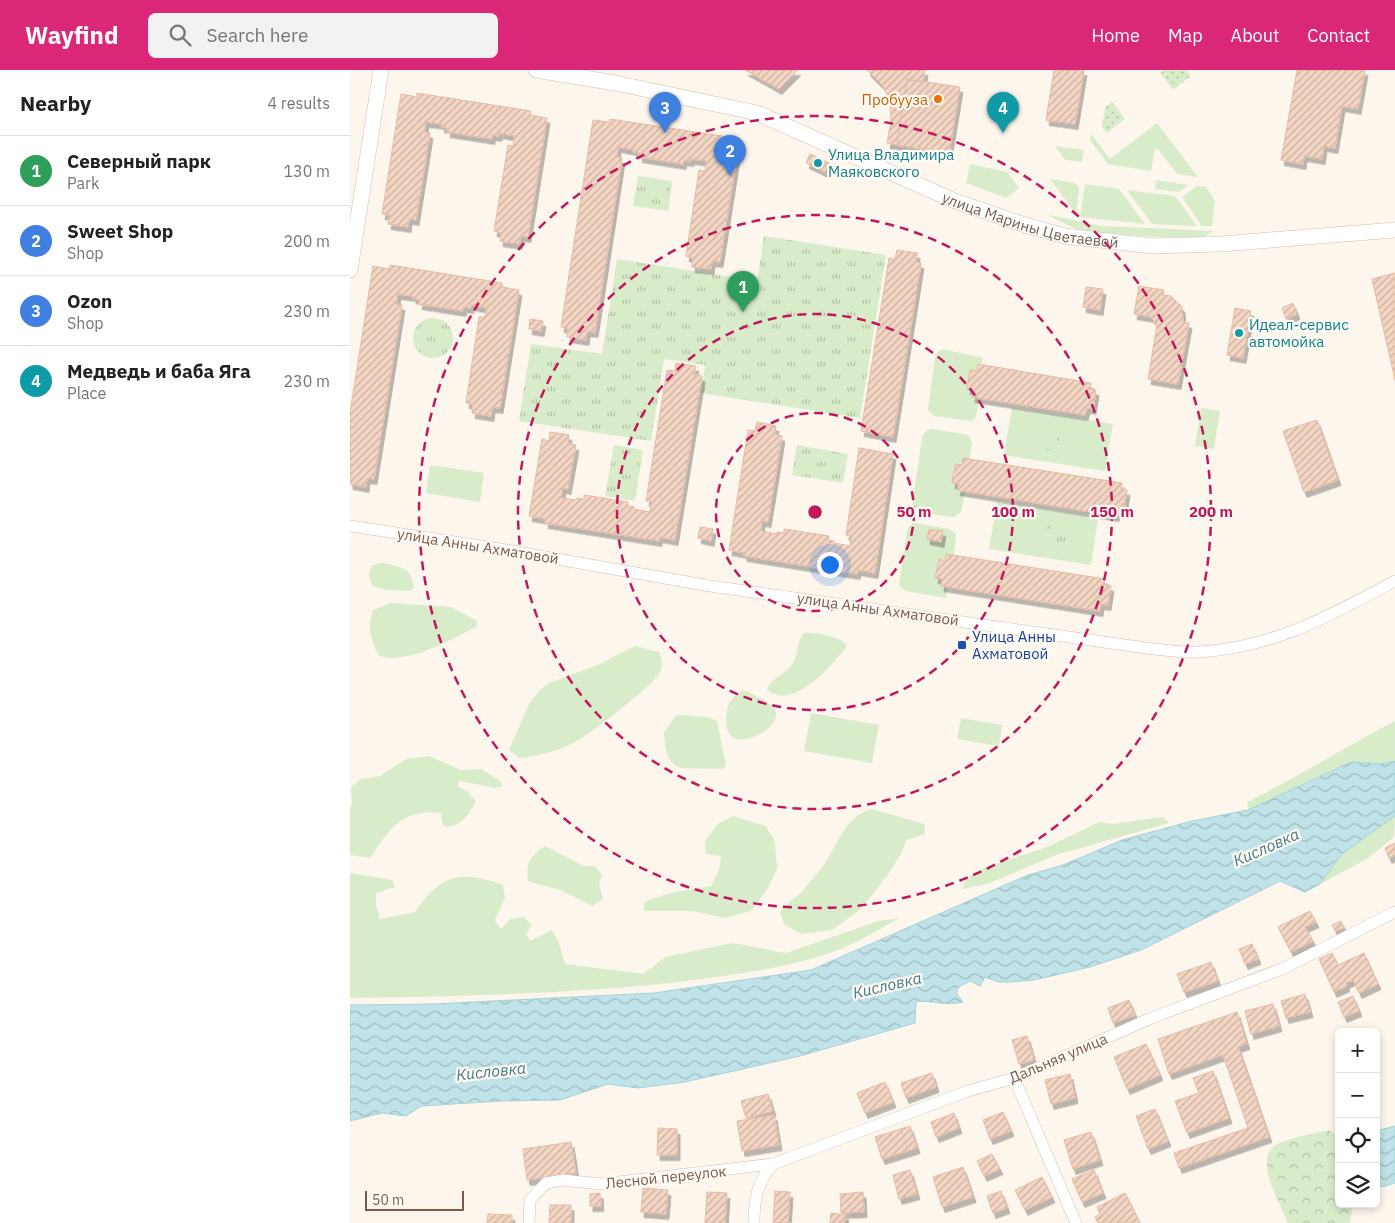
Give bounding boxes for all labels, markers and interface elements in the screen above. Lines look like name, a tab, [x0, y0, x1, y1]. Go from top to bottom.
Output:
search box	[148, 13, 498, 58]
text: Wayfind	[25, 19, 118, 51]
icon: search	[166, 21, 194, 49]
text: Search here	[206, 23, 308, 47]
text: Home	[1092, 24, 1140, 47]
text: Map	[1168, 24, 1203, 47]
text: About	[1231, 24, 1279, 47]
text: Contact	[1307, 24, 1370, 47]
text: Nearby	[20, 89, 91, 117]
place label: Пробууза	[862, 90, 928, 109]
pin: 3	[649, 92, 681, 133]
pin: 4	[987, 92, 1019, 133]
text: 4 results	[267, 93, 330, 113]
marker: Пробууза	[932, 93, 944, 105]
pin: 2	[714, 135, 746, 176]
place label: Улица Владимира Маяковского	[828, 145, 954, 181]
text: Северный парк	[67, 149, 211, 173]
marker: Улица Владимира Маяковского	[812, 157, 824, 169]
text: 1	[31, 161, 41, 181]
text: 130 m	[283, 161, 330, 181]
text: Park	[67, 173, 99, 193]
street label: улица Марины Цветаевой	[939, 187, 1120, 252]
text: Sweet Shop	[67, 219, 173, 243]
text: 2	[31, 231, 41, 251]
text: 200 m	[283, 231, 330, 251]
text: Shop	[67, 243, 104, 263]
pin: 1	[727, 271, 759, 312]
text: Ozon	[67, 289, 112, 313]
text: 3	[31, 301, 41, 321]
text: 230 m	[283, 301, 330, 321]
text: Shop	[67, 313, 104, 333]
place label: Идеал-сервис автомойка	[1249, 315, 1349, 351]
marker: Идеал-сервис автомойка	[1233, 327, 1245, 339]
text: Медведь и баба Яга	[67, 359, 251, 383]
text: 4	[31, 371, 41, 391]
text: 230 m	[283, 371, 330, 391]
text: Place	[67, 383, 106, 403]
text: 50 m	[897, 502, 931, 521]
text: 100 m	[991, 502, 1035, 521]
text: 150 m	[1090, 502, 1134, 521]
text: 200 m	[1189, 502, 1233, 521]
centre of rings	[806, 503, 824, 521]
street label: улица Анны Ахматовой	[396, 524, 560, 568]
your location	[817, 552, 843, 578]
street label: улица Анны Ахматовой	[796, 588, 960, 630]
place label: Улица Анны Ахматовой	[972, 627, 1056, 663]
marker: Улица Анны Ахматовой	[956, 639, 968, 651]
water label: Кисловка	[1230, 824, 1302, 870]
water label: Кисловка	[851, 967, 923, 1003]
map controls	[1335, 1028, 1380, 1208]
button: +	[1335, 1028, 1380, 1073]
street label: Дальняя улица	[1006, 1029, 1110, 1087]
water label: Кисловка	[455, 1057, 527, 1085]
button: −	[1335, 1073, 1380, 1118]
button: locate	[1335, 1118, 1380, 1163]
street label: Лесной переулок	[604, 1161, 728, 1193]
button: layers	[1335, 1163, 1380, 1208]
scale bar	[365, 1188, 464, 1211]
text: 50 m	[372, 1191, 404, 1209]

